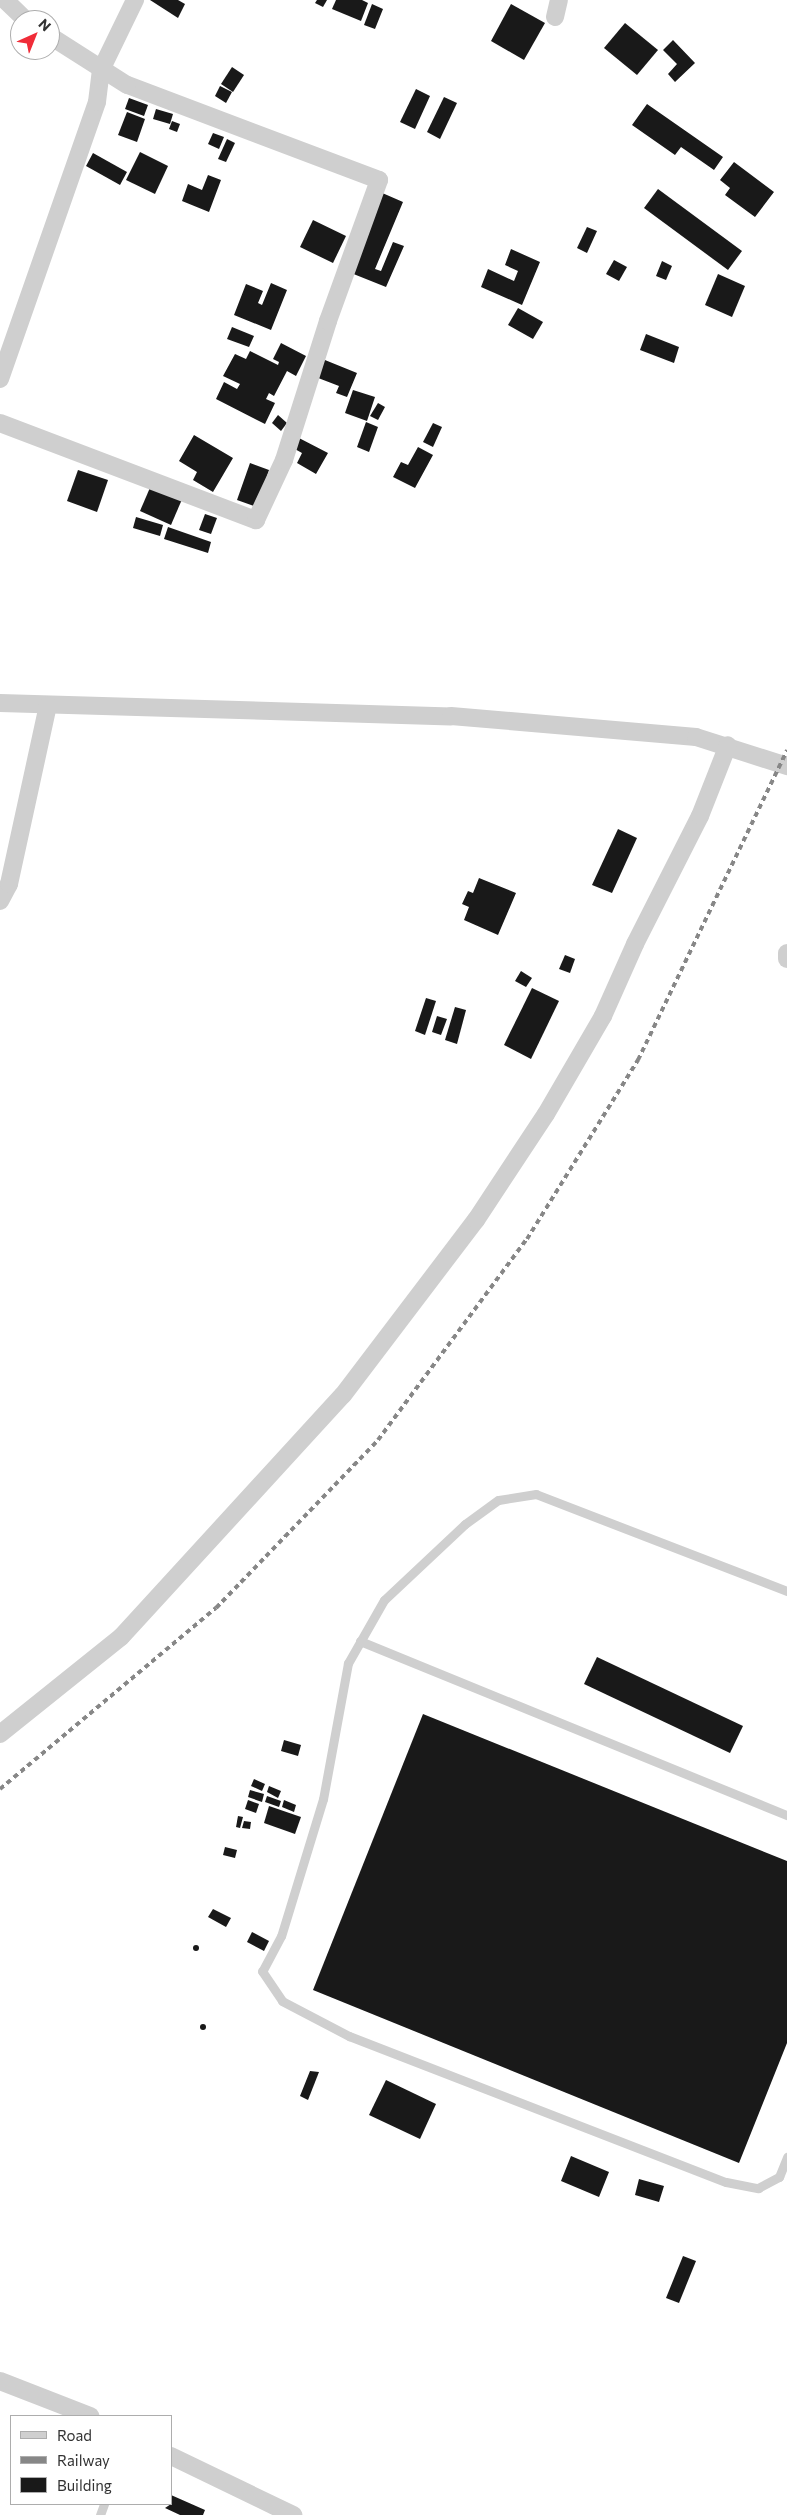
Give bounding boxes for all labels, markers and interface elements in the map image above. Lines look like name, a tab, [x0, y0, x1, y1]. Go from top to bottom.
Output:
north arrow	[10, 10, 60, 60]
text: N	[35, 15, 55, 34]
legend	[10, 2415, 172, 2505]
text: Road	[57, 2426, 92, 2444]
text: Railway	[57, 2451, 110, 2469]
text: Building	[57, 2476, 112, 2494]

